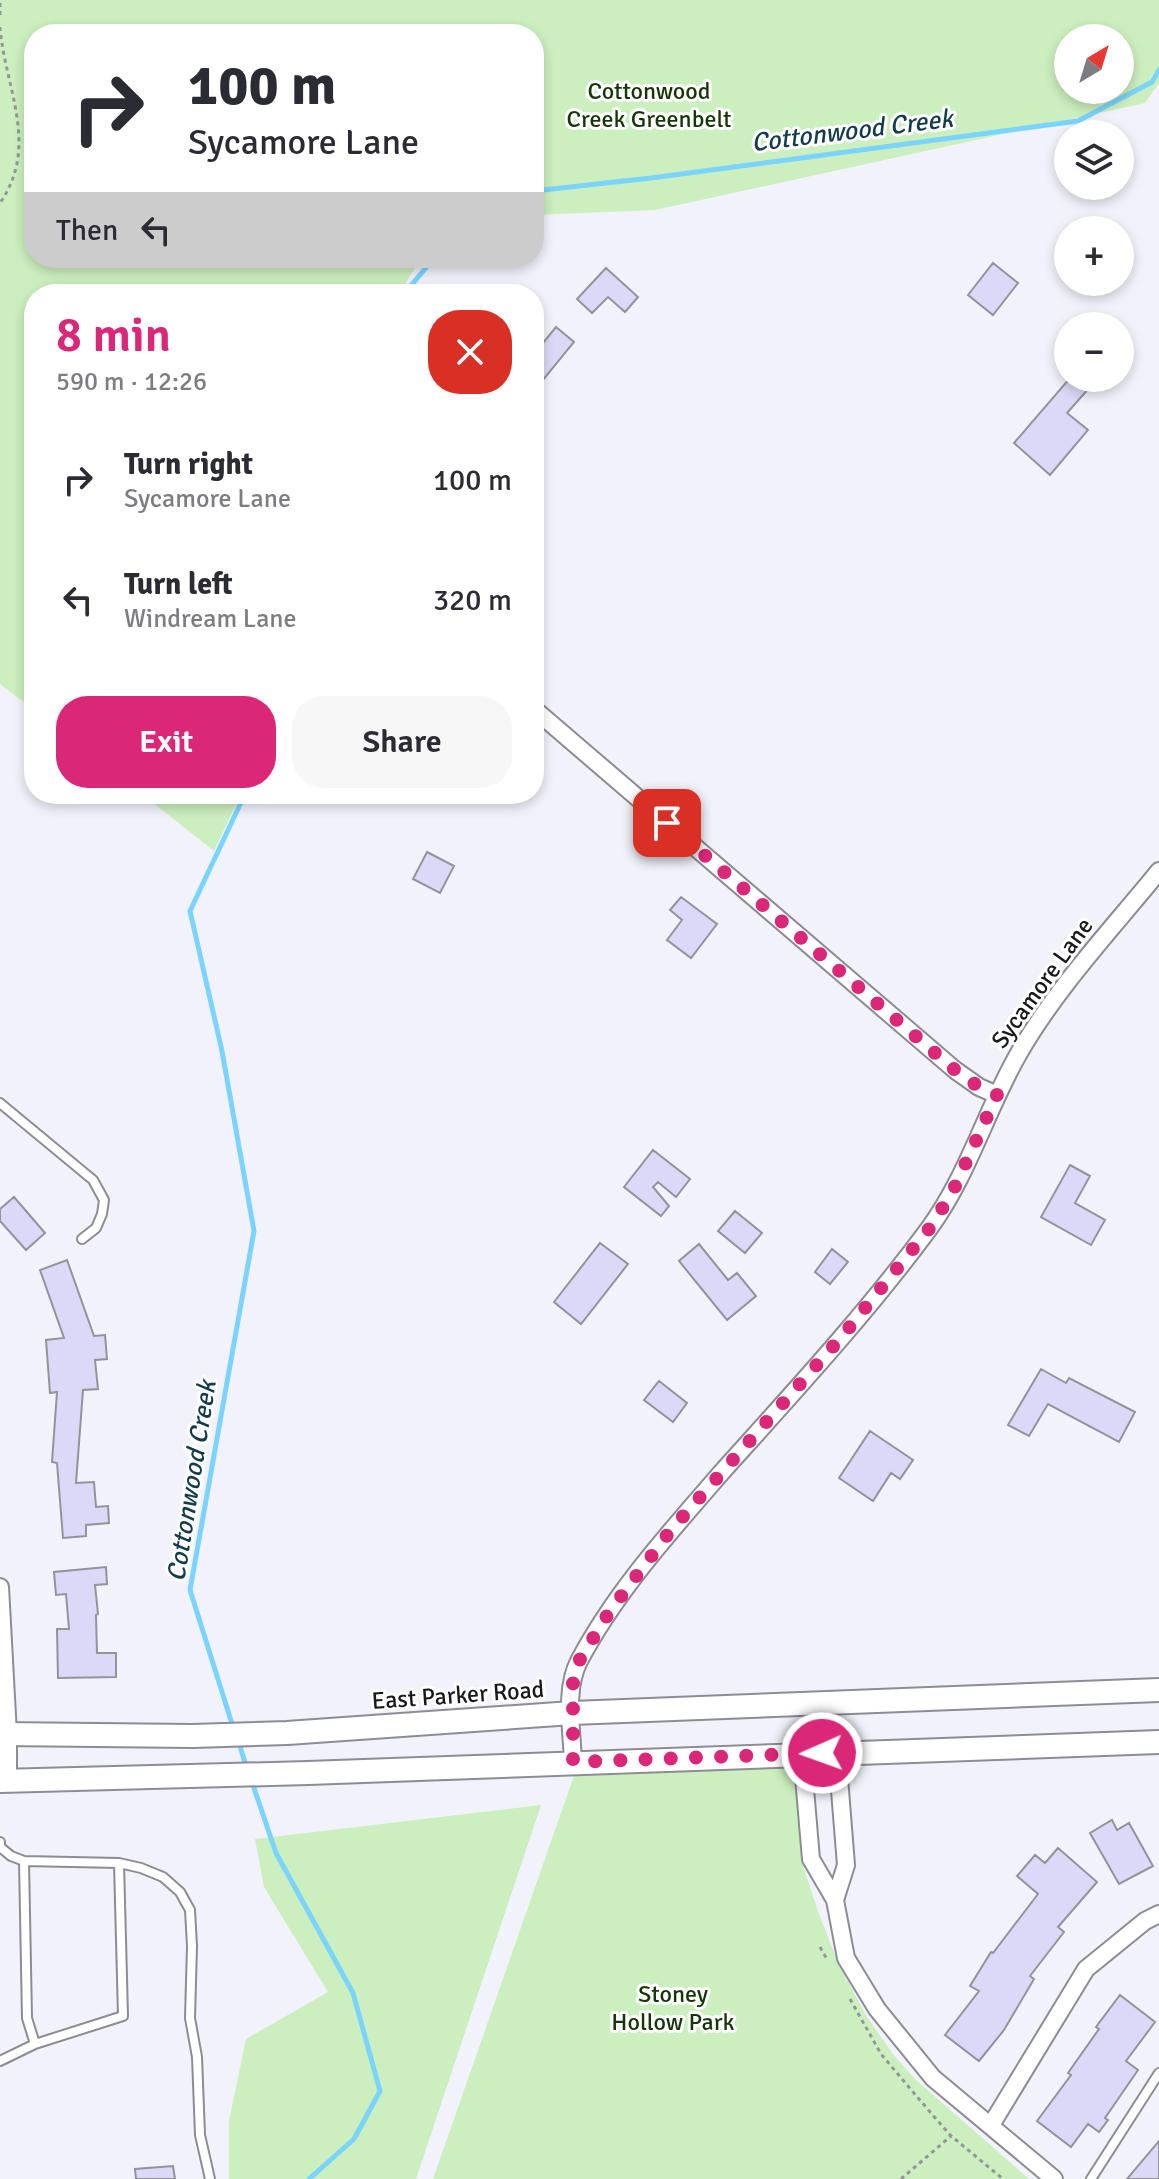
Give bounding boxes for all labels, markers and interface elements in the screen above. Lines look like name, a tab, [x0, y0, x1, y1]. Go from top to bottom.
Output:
north arrow	[1054, 24, 1134, 104]
map controls	[1054, 24, 1134, 392]
text: 100 m	[188, 51, 336, 120]
icon: right	[56, 56, 160, 160]
park label: Cottonwood Creek Greenbelt	[567, 76, 731, 134]
water label: Cottonwood Creek	[749, 103, 957, 159]
text: Sycamore Lane	[188, 120, 419, 165]
button: layers	[1054, 120, 1134, 200]
icon: left	[134, 208, 178, 252]
text: Then	[56, 212, 118, 249]
button: +	[1054, 216, 1134, 296]
text: 8 min	[56, 306, 171, 365]
button: close	[428, 310, 512, 394]
button: −	[1054, 312, 1134, 392]
text: 590 m · 12:26	[56, 366, 207, 398]
text: Turn right	[124, 446, 253, 483]
icon: right	[56, 458, 100, 502]
text: 100 m	[433, 462, 512, 499]
text: Sycamore Lane	[124, 483, 291, 515]
text: Turn left	[124, 566, 233, 603]
icon: left	[56, 578, 100, 622]
text: 320 m	[433, 582, 512, 619]
text: Windream Lane	[124, 603, 297, 635]
button: Exit	[56, 696, 276, 788]
button: Share	[292, 696, 512, 788]
pin	[633, 789, 701, 857]
icon: arrive	[645, 801, 689, 845]
street label: Sycamore Lane	[985, 912, 1099, 1054]
water label: Cottonwood Creek	[160, 1377, 224, 1584]
street label: East Parker Road	[371, 1674, 545, 1716]
position arrow	[780, 1711, 864, 1795]
park label: Stoney Hollow Park	[611, 1979, 735, 2037]

